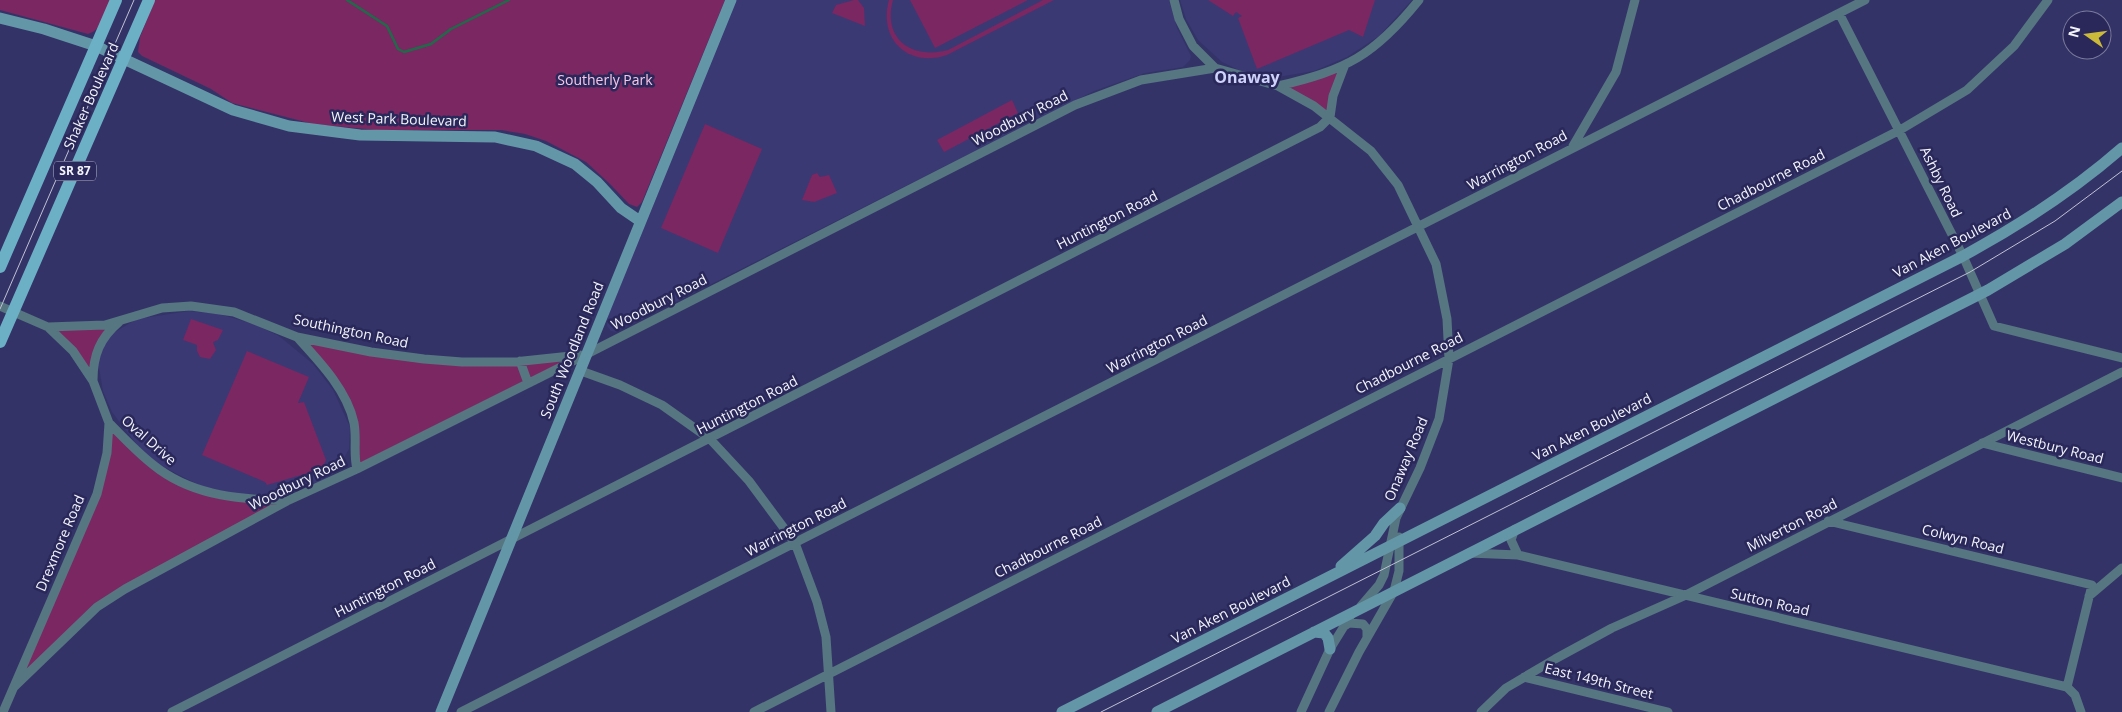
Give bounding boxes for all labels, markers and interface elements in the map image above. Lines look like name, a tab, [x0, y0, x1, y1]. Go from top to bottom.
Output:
north arrow	[2062, 10, 2112, 60]
text: N	[2063, 24, 2084, 40]
street label: Shaker Boulevard	[58, 39, 123, 152]
district label: Onaway	[1214, 66, 1281, 88]
park label: Southerly Park	[557, 70, 653, 89]
street label: Woodbury Road	[969, 85, 1071, 150]
street label: West Park Boulevard	[331, 107, 467, 130]
street label: Warrington Road	[1463, 125, 1570, 194]
street label: Ashby Road	[1916, 143, 1967, 220]
street label: Chadbourne Road	[1714, 144, 1828, 215]
road number: SR 87	[54, 162, 96, 180]
street label: Huntington Road	[1053, 186, 1161, 253]
street label: Van Aken Boulevard	[1889, 203, 2014, 282]
street label: Woodbury Road	[608, 269, 710, 334]
street label: South Woodland Road	[535, 279, 608, 421]
street label: Southington Road	[292, 309, 410, 352]
street label: Warrington Road	[1103, 310, 1211, 377]
street label: Chadbourne Road	[1352, 327, 1466, 398]
street label: Huntington Road	[693, 371, 801, 438]
street label: Van Aken Boulevard	[1529, 388, 1655, 465]
street label: Oval Drive	[118, 410, 181, 469]
street label: Onaway Road	[1379, 414, 1432, 504]
street label: Westbury Road	[2005, 425, 2106, 468]
street label: Woodbury Road	[245, 451, 348, 514]
street label: Drexmore Road	[31, 492, 88, 594]
street label: Warrington Road	[742, 493, 850, 560]
street label: Milverton Road	[1743, 494, 1840, 556]
street label: Chadbourne Road	[991, 511, 1105, 582]
street label: Colwyn Road	[1920, 519, 2006, 558]
street label: Huntington Road	[331, 554, 439, 621]
street label: Van Aken Boulevard	[1168, 571, 1294, 648]
street label: Sutton Road	[1729, 583, 1811, 620]
street label: East 149th Street	[1543, 658, 1655, 703]

